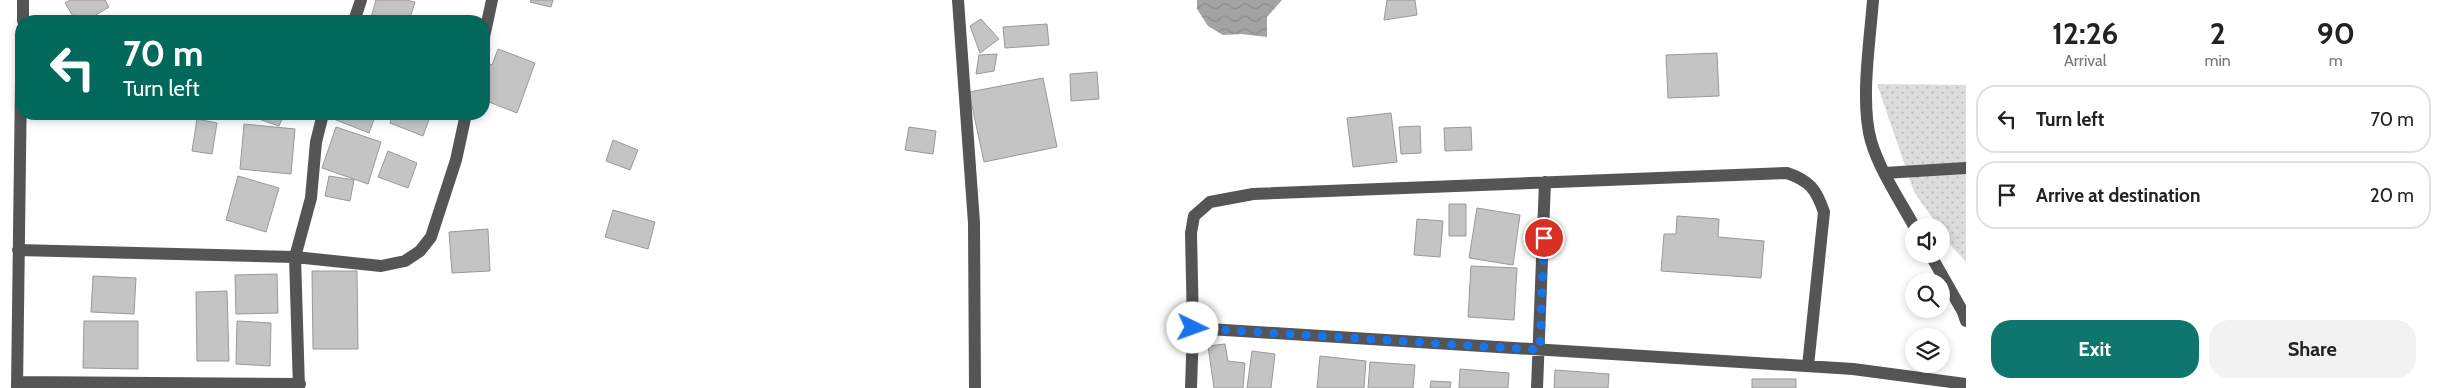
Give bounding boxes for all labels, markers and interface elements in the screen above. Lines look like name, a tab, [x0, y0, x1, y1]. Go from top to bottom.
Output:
text: 12:26	[2052, 15, 2118, 52]
text: 2	[2210, 15, 2226, 52]
text: 90	[2317, 15, 2355, 52]
text: 70 m	[123, 32, 204, 75]
icon: left	[40, 35, 105, 100]
text: Arrival	[2064, 51, 2107, 70]
text: min	[2204, 51, 2231, 70]
text: m	[2329, 51, 2343, 70]
text: Turn left	[123, 75, 200, 102]
icon: left	[1993, 105, 2021, 133]
text: Turn left	[2036, 108, 2104, 131]
text: 70 m	[2370, 108, 2414, 131]
icon: arrive	[1993, 181, 2021, 209]
text: Arrive at destination	[2036, 184, 2200, 207]
text: 20 m	[2370, 184, 2414, 207]
pin	[1523, 217, 1565, 259]
map controls	[1905, 218, 1950, 373]
button: sound	[1905, 218, 1950, 263]
icon: arrive	[1530, 224, 1558, 252]
button: search	[1905, 273, 1950, 318]
position arrow	[1166, 301, 1218, 353]
button: Exit	[1991, 320, 2199, 378]
button: Share	[2209, 320, 2416, 378]
button: layers	[1905, 328, 1950, 373]

